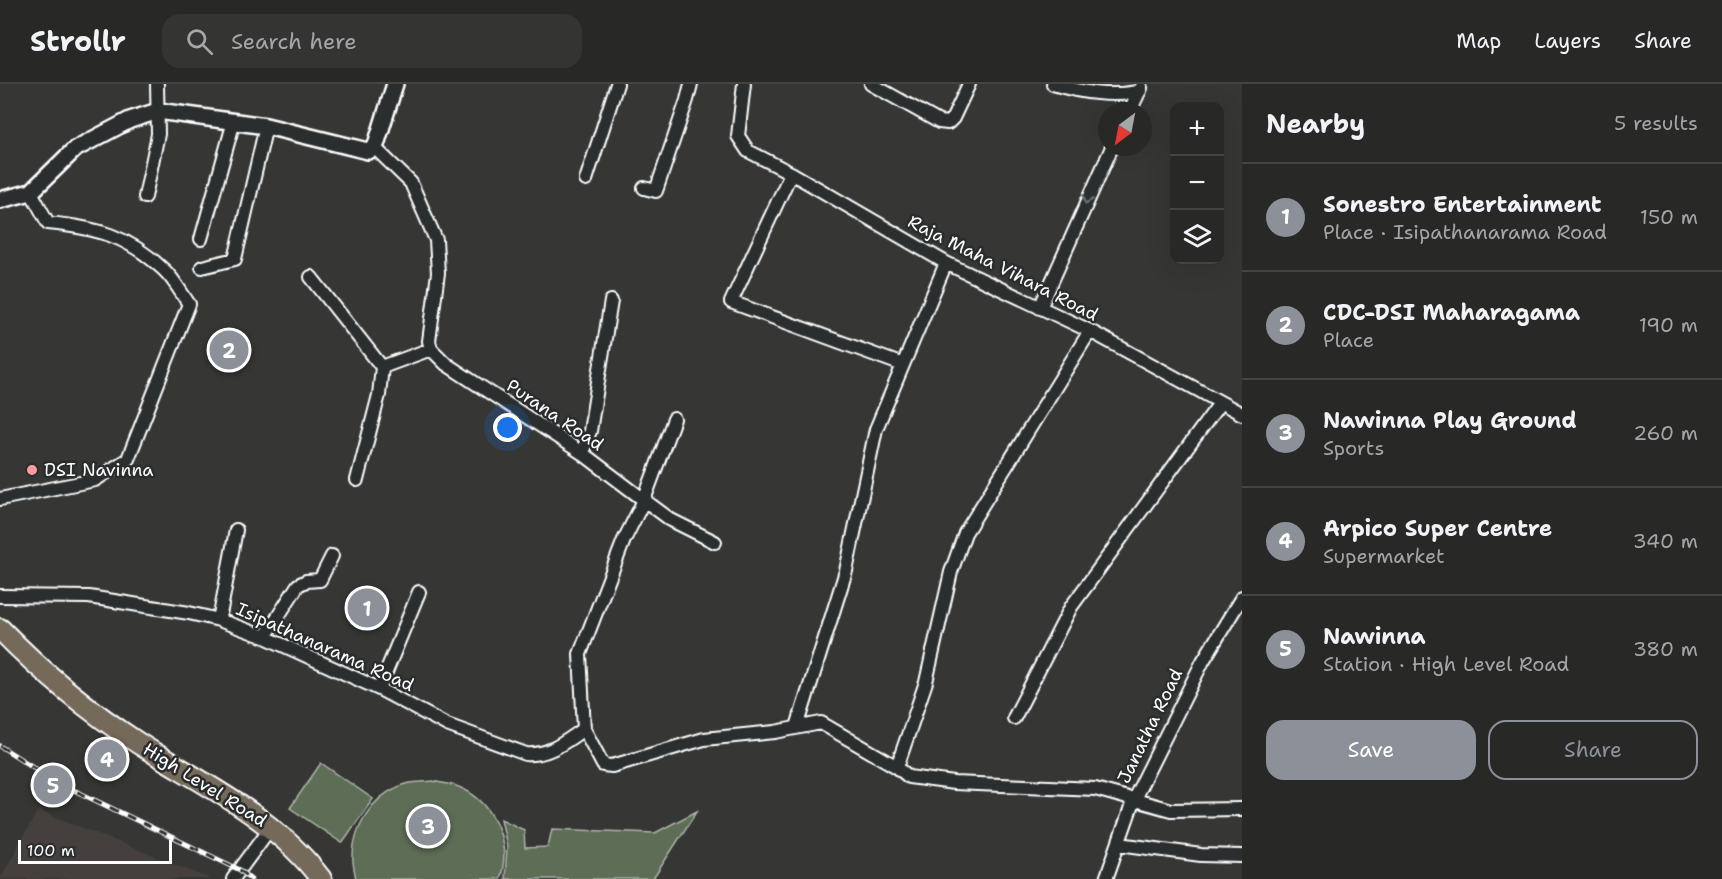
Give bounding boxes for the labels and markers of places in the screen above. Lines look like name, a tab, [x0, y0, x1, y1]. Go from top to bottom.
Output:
pin: 2	[210, 328, 248, 372]
place label: DSI Navinna	[44, 458, 154, 482]
marker: DSI Navinna	[25, 463, 39, 477]
pin: 1	[348, 586, 386, 630]
pin: 4	[88, 736, 126, 782]
pin: 5	[34, 762, 72, 808]
pin: 3	[408, 804, 448, 848]

